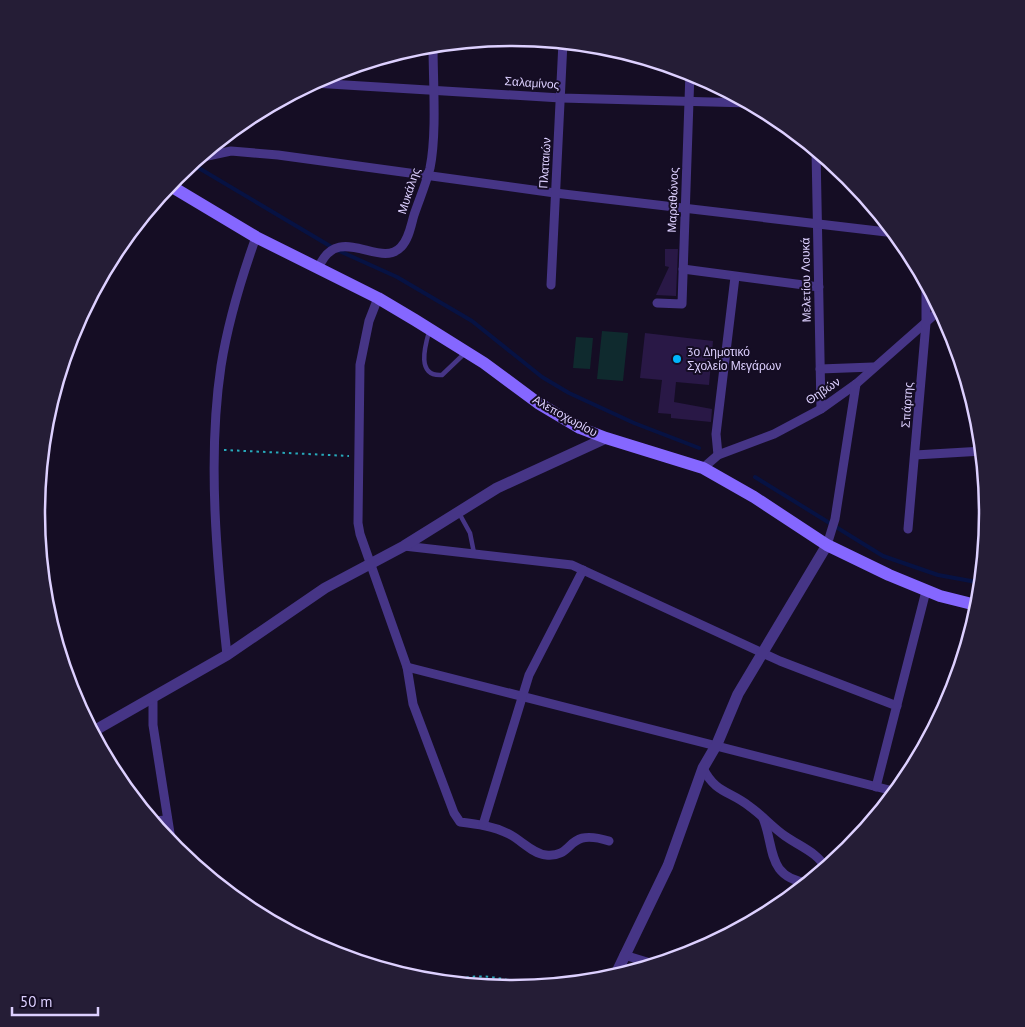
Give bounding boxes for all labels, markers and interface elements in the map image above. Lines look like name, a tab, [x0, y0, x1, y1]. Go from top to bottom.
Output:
street label: Σαλαμίνος	[504, 73, 560, 92]
street label: Πλαταιών	[535, 137, 554, 189]
street label: Μυκάλης	[394, 166, 423, 216]
street label: Μαραθώνος	[664, 167, 681, 233]
street label: Μελετίου Λουκά	[797, 238, 814, 322]
place label: 3ο Δημοτικό Σχολείο Μεγάρων	[687, 344, 781, 373]
marker: 3ο Δημοτικό Σχολείο Μεγάρων	[671, 353, 683, 365]
street label: Θηβών	[803, 374, 843, 408]
street label: Σπάρτης	[897, 381, 916, 429]
street label: Αλεποχωρίου	[530, 392, 600, 440]
scale bar	[12, 984, 99, 1016]
text: 50 m	[20, 992, 53, 1011]

